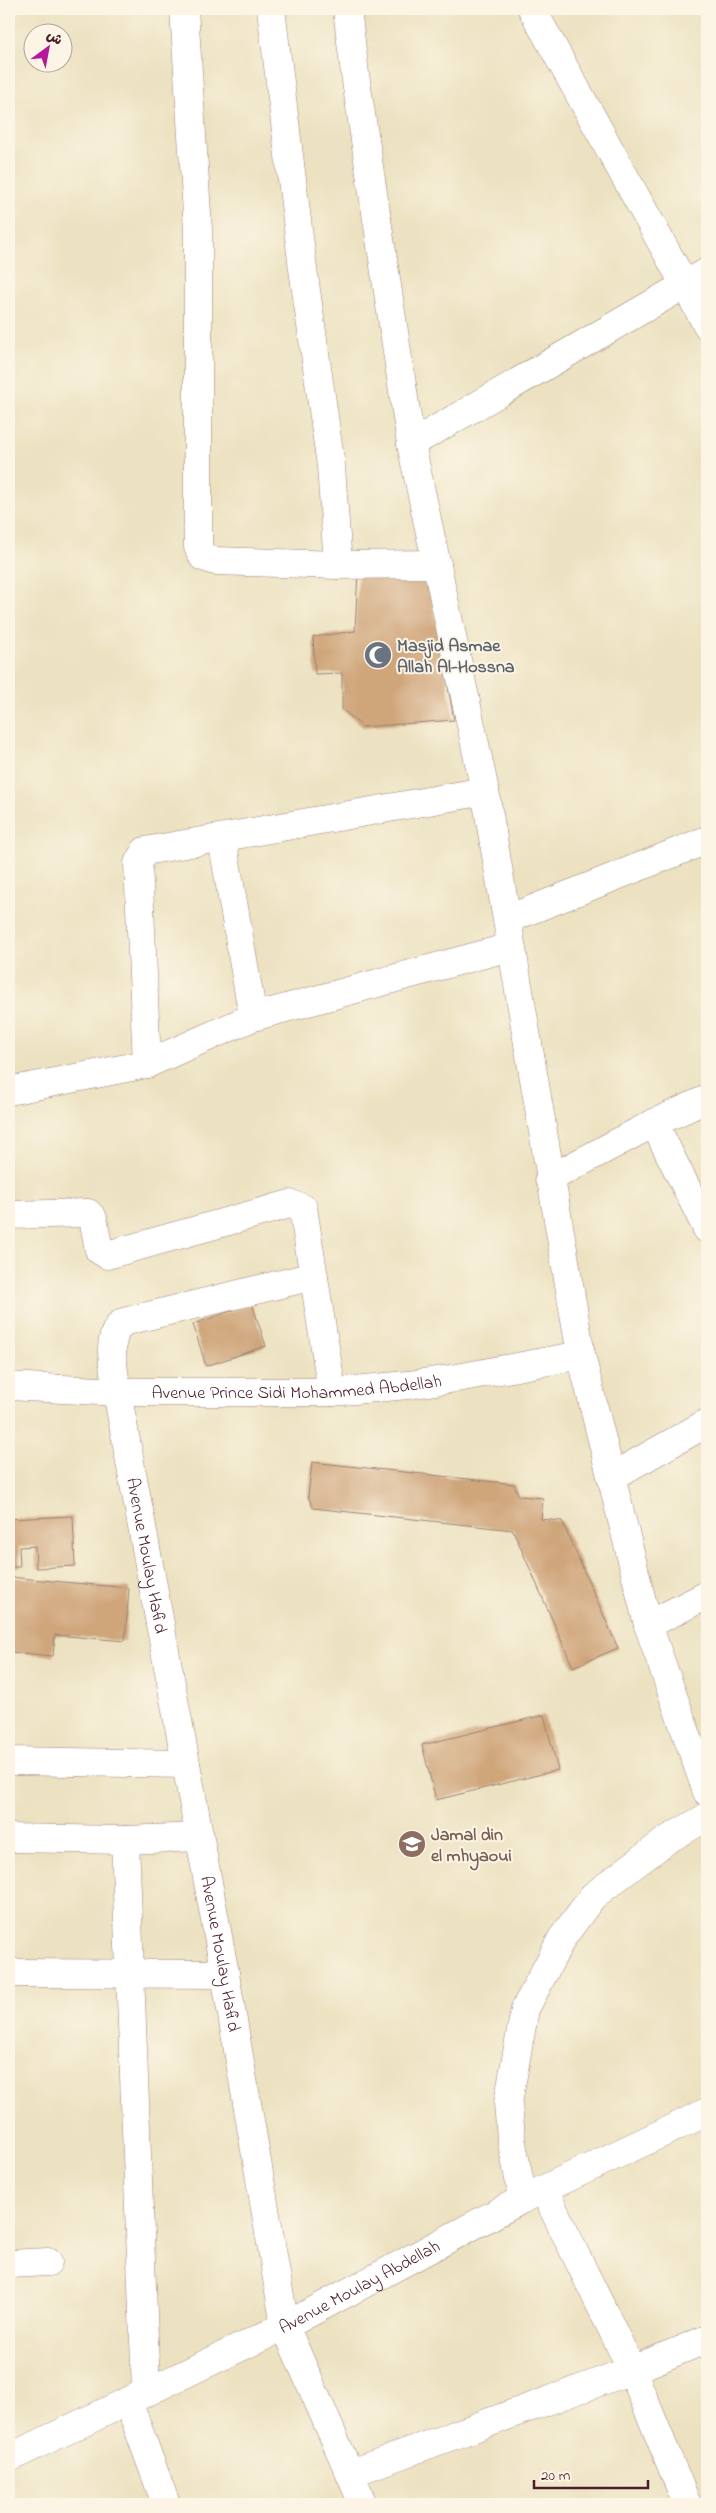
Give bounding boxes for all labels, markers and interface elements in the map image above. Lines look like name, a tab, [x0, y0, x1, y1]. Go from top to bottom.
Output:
north arrow	[22, 22, 72, 72]
text: ش	[42, 25, 66, 51]
place label: Masjid Asmae Allah Al-Hossna	[397, 634, 515, 681]
mosque icon: Masjid Asmae Allah Al-Hossna	[363, 640, 393, 670]
street label: Avenue Prince Sidi Mohammed Abdellah	[152, 1369, 444, 1407]
street label: Avenue Moulay Hafid	[118, 1476, 173, 1636]
place label: Jamal din el mhyaoui	[431, 1823, 512, 1871]
school or university icon: Jamal din el mhyaoui	[397, 1829, 427, 1859]
street label: Avenue Moulay Hafid	[192, 1874, 246, 2034]
street label: Avenue Moulay Abdellah	[275, 2234, 445, 2342]
scale bar	[534, 2458, 647, 2490]
text: 20 m	[541, 2465, 571, 2487]

